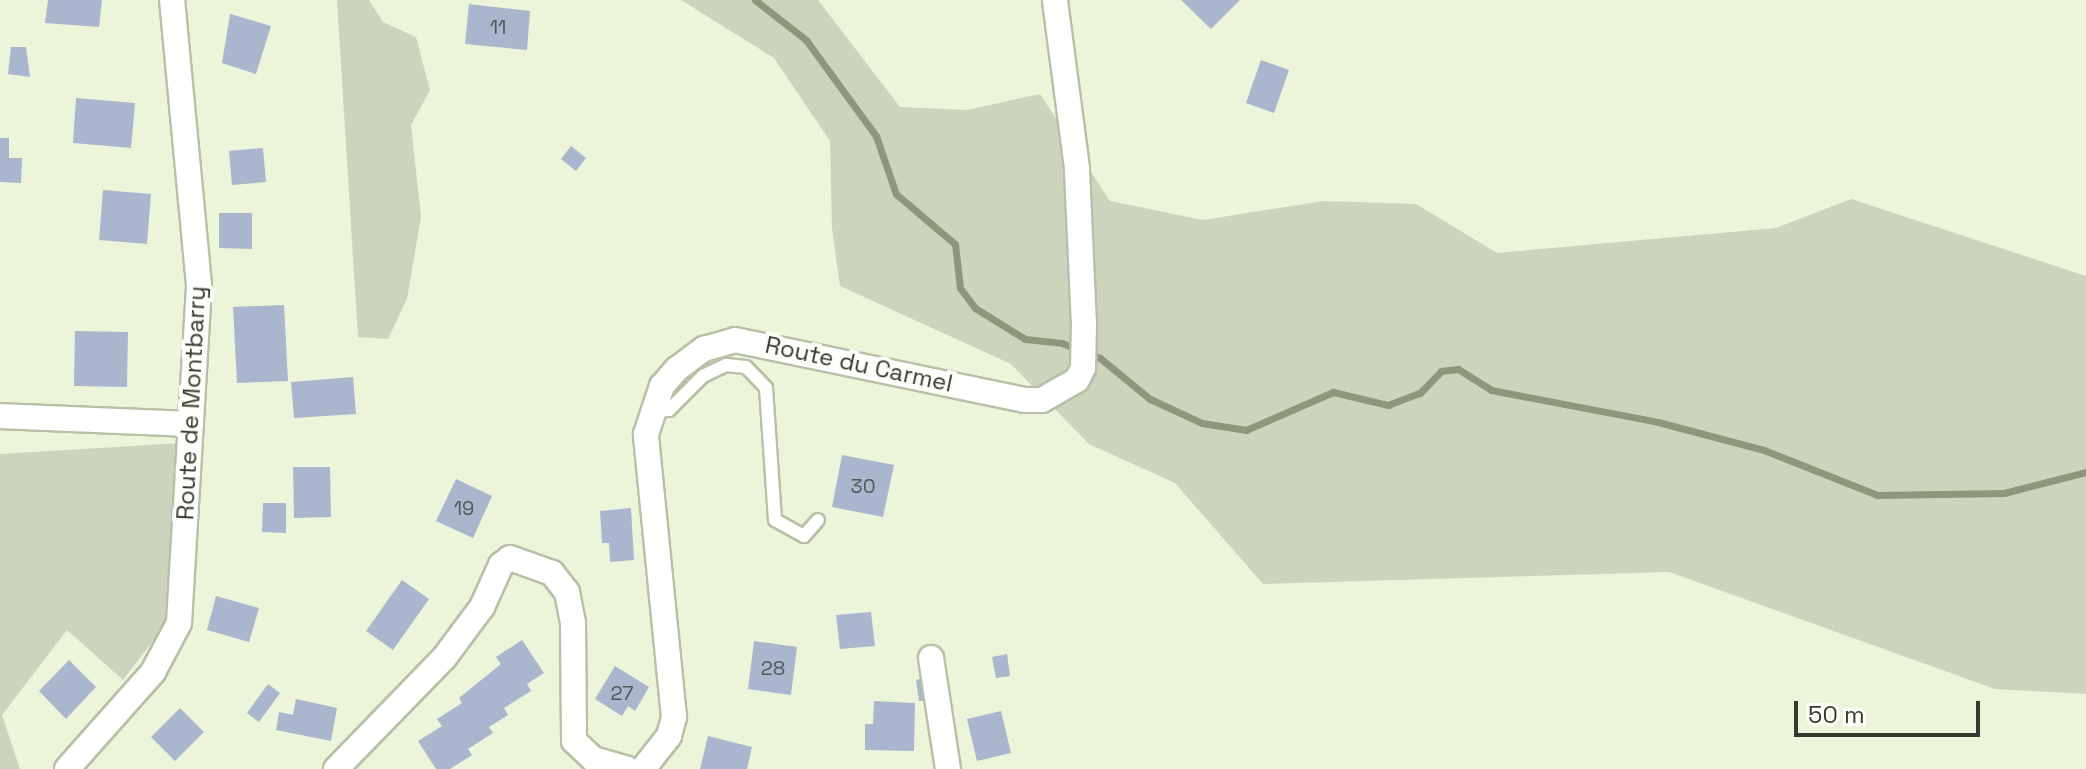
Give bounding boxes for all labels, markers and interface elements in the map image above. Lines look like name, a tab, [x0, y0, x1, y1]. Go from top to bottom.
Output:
house number: 11	[490, 15, 506, 39]
street label: Route de Montbarry	[170, 285, 212, 521]
street label: Route du Carmel	[763, 330, 955, 398]
house number: 30	[851, 474, 875, 498]
house number: 19	[454, 496, 474, 520]
house number: 28	[761, 656, 785, 680]
house number: 27	[610, 681, 634, 705]
scale bar	[1798, 685, 1984, 735]
text: 50 m	[1808, 699, 1865, 730]

